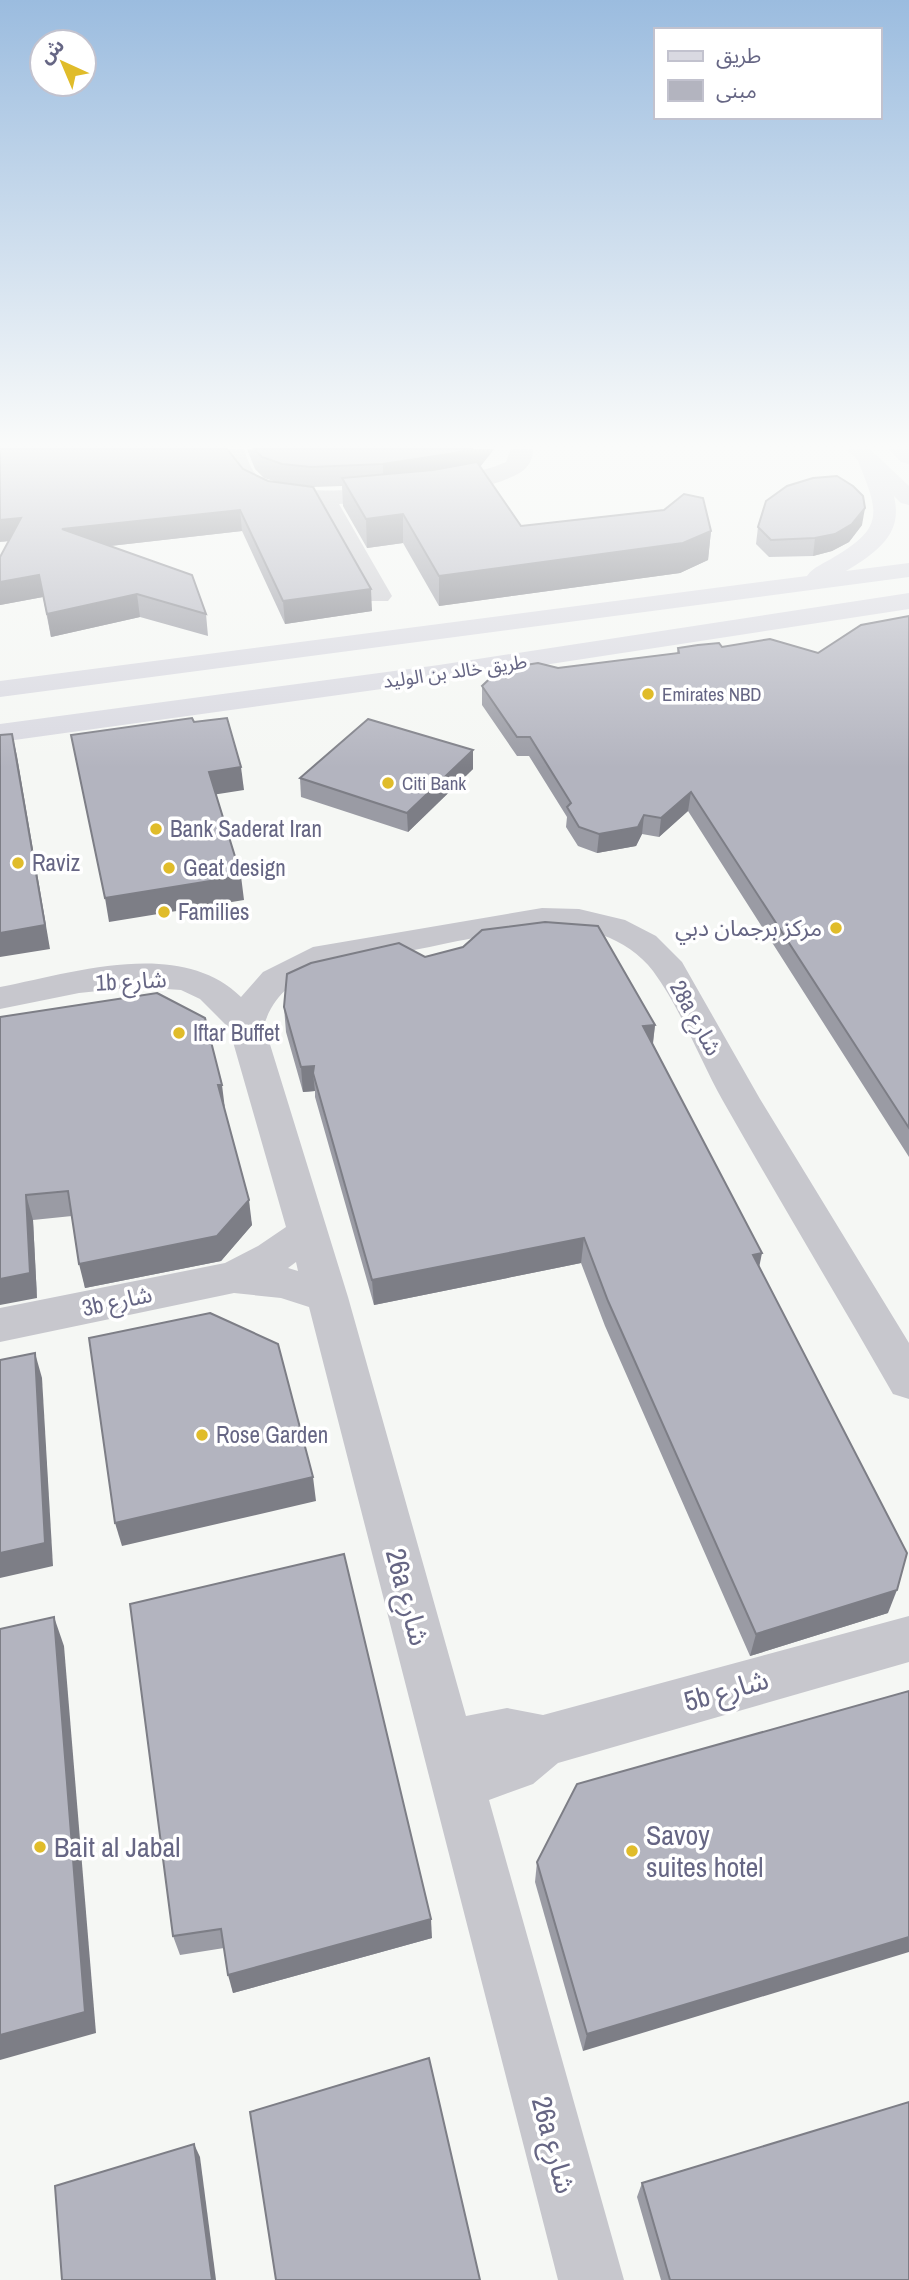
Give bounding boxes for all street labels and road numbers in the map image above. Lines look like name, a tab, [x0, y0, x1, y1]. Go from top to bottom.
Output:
street label: طريق خالد بن الوليد	[381, 648, 529, 694]
street label: 1b شارع	[95, 963, 167, 1000]
street label: 28a شارع	[661, 975, 730, 1062]
street label: 3b شارع	[79, 1278, 155, 1325]
street label: 26a شارع	[375, 1544, 439, 1650]
street label: 5b شارع	[679, 1660, 773, 1722]
street label: 26a شارع	[521, 2092, 585, 2198]

